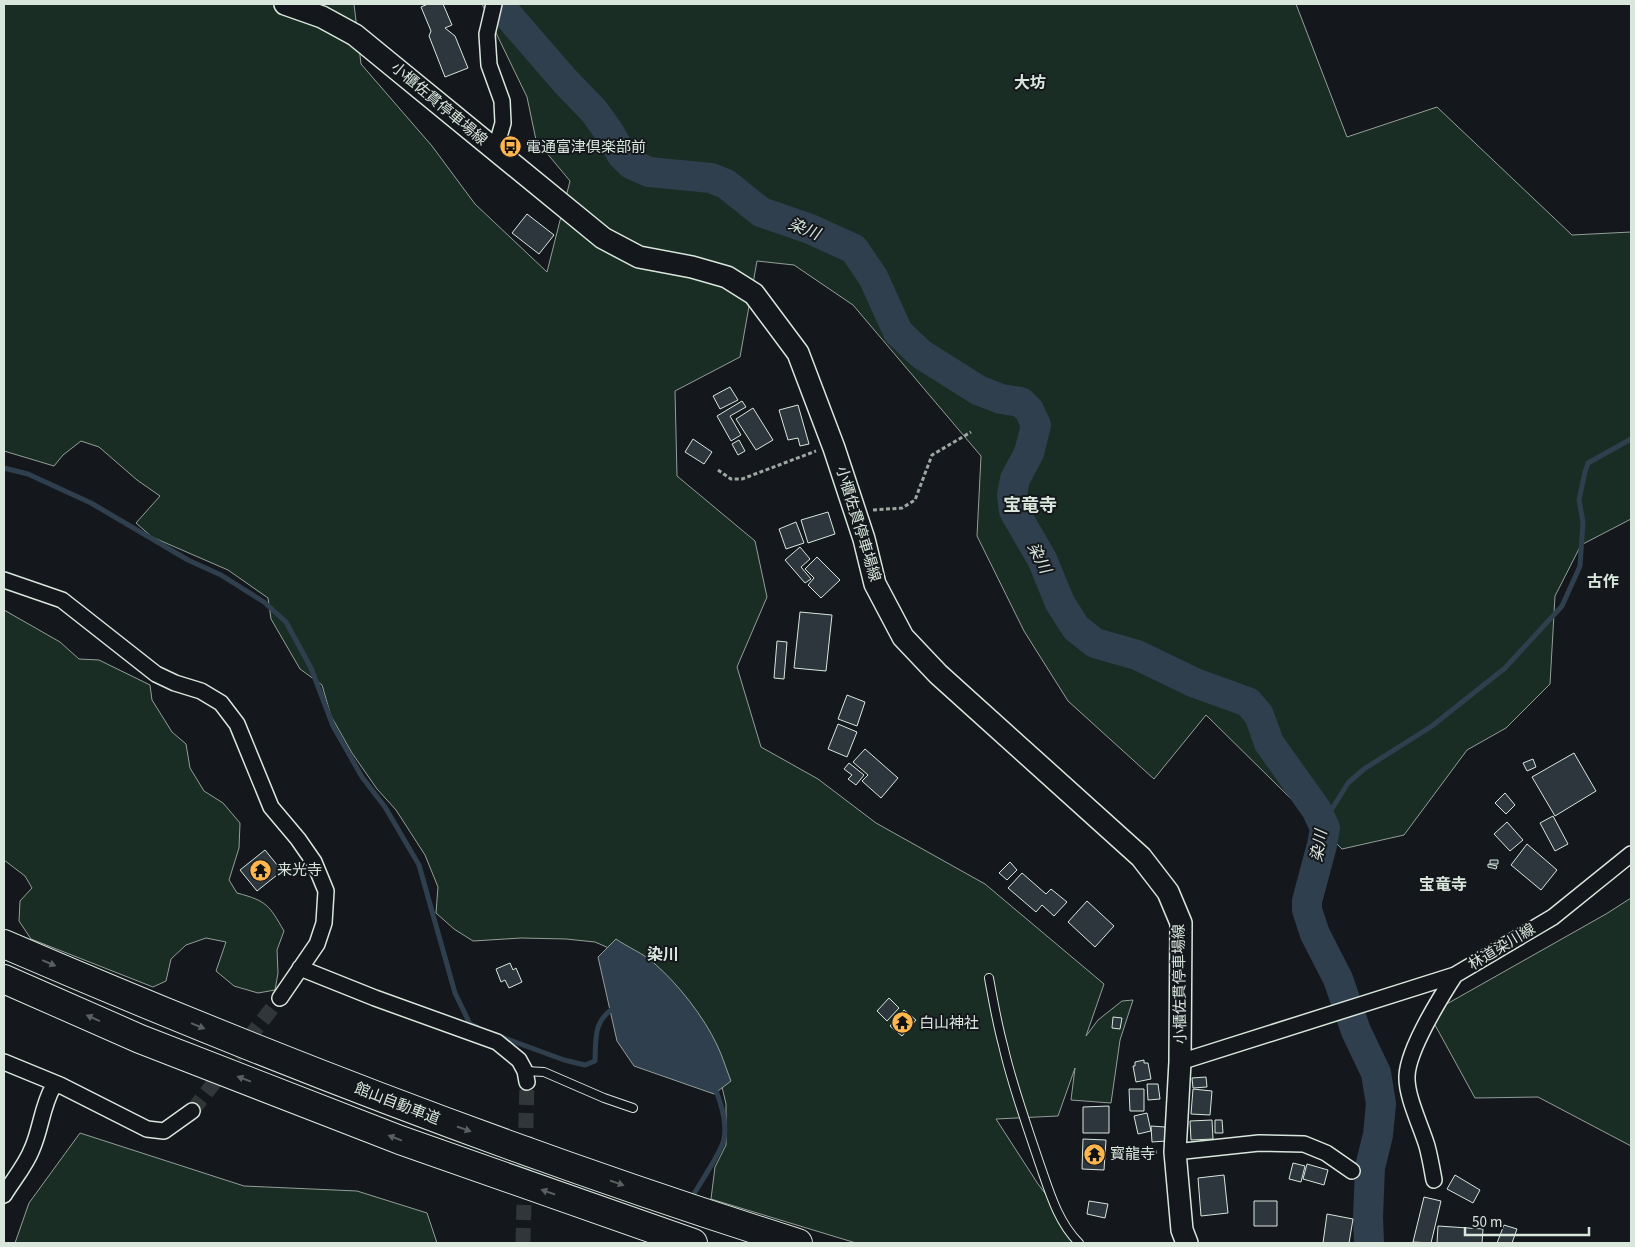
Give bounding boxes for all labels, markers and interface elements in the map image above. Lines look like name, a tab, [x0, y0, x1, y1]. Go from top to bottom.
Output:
street label: 小櫃佐貫停車場線	[386, 57, 492, 151]
district label: 大坊	[1014, 72, 1046, 94]
bus stop icon: 電通富津倶楽部前	[498, 135, 522, 159]
place label: 電通富津倶楽部前	[526, 137, 646, 158]
water label: 染川	[785, 213, 825, 246]
street label: 小櫃佐貫停車場線	[830, 464, 886, 584]
district label: 宝竜寺	[1003, 493, 1057, 518]
water label: 染川	[1022, 539, 1057, 579]
district label: 古作	[1587, 571, 1619, 593]
water label: 染川	[1306, 827, 1333, 864]
temple icon: 来光寺	[249, 858, 273, 882]
place label: 来光寺	[277, 860, 322, 881]
district label: 宝竜寺	[1419, 874, 1467, 896]
street label: 林道染川線	[1464, 919, 1540, 975]
street label: 小櫃佐貫停車場線	[1168, 924, 1192, 1044]
district label: 染川	[647, 944, 679, 966]
one-way arrow	[41, 960, 56, 968]
temple icon: 白山神社	[891, 1011, 915, 1035]
place label: 白山神社	[919, 1013, 979, 1034]
one-way arrow	[86, 1014, 100, 1022]
one-way arrow	[191, 1022, 206, 1030]
one-way arrow	[236, 1075, 251, 1082]
street label: 館山自動車道	[351, 1078, 443, 1130]
one-way arrow	[457, 1125, 472, 1133]
one-way arrow	[387, 1134, 402, 1142]
temple icon: 寳龍寺	[1082, 1142, 1106, 1166]
place label: 寳龍寺	[1110, 1144, 1155, 1165]
one-way arrow	[610, 1180, 625, 1187]
one-way arrow	[540, 1188, 555, 1196]
scale bar	[1465, 1204, 1589, 1236]
text: 50 m	[1472, 1212, 1502, 1233]

